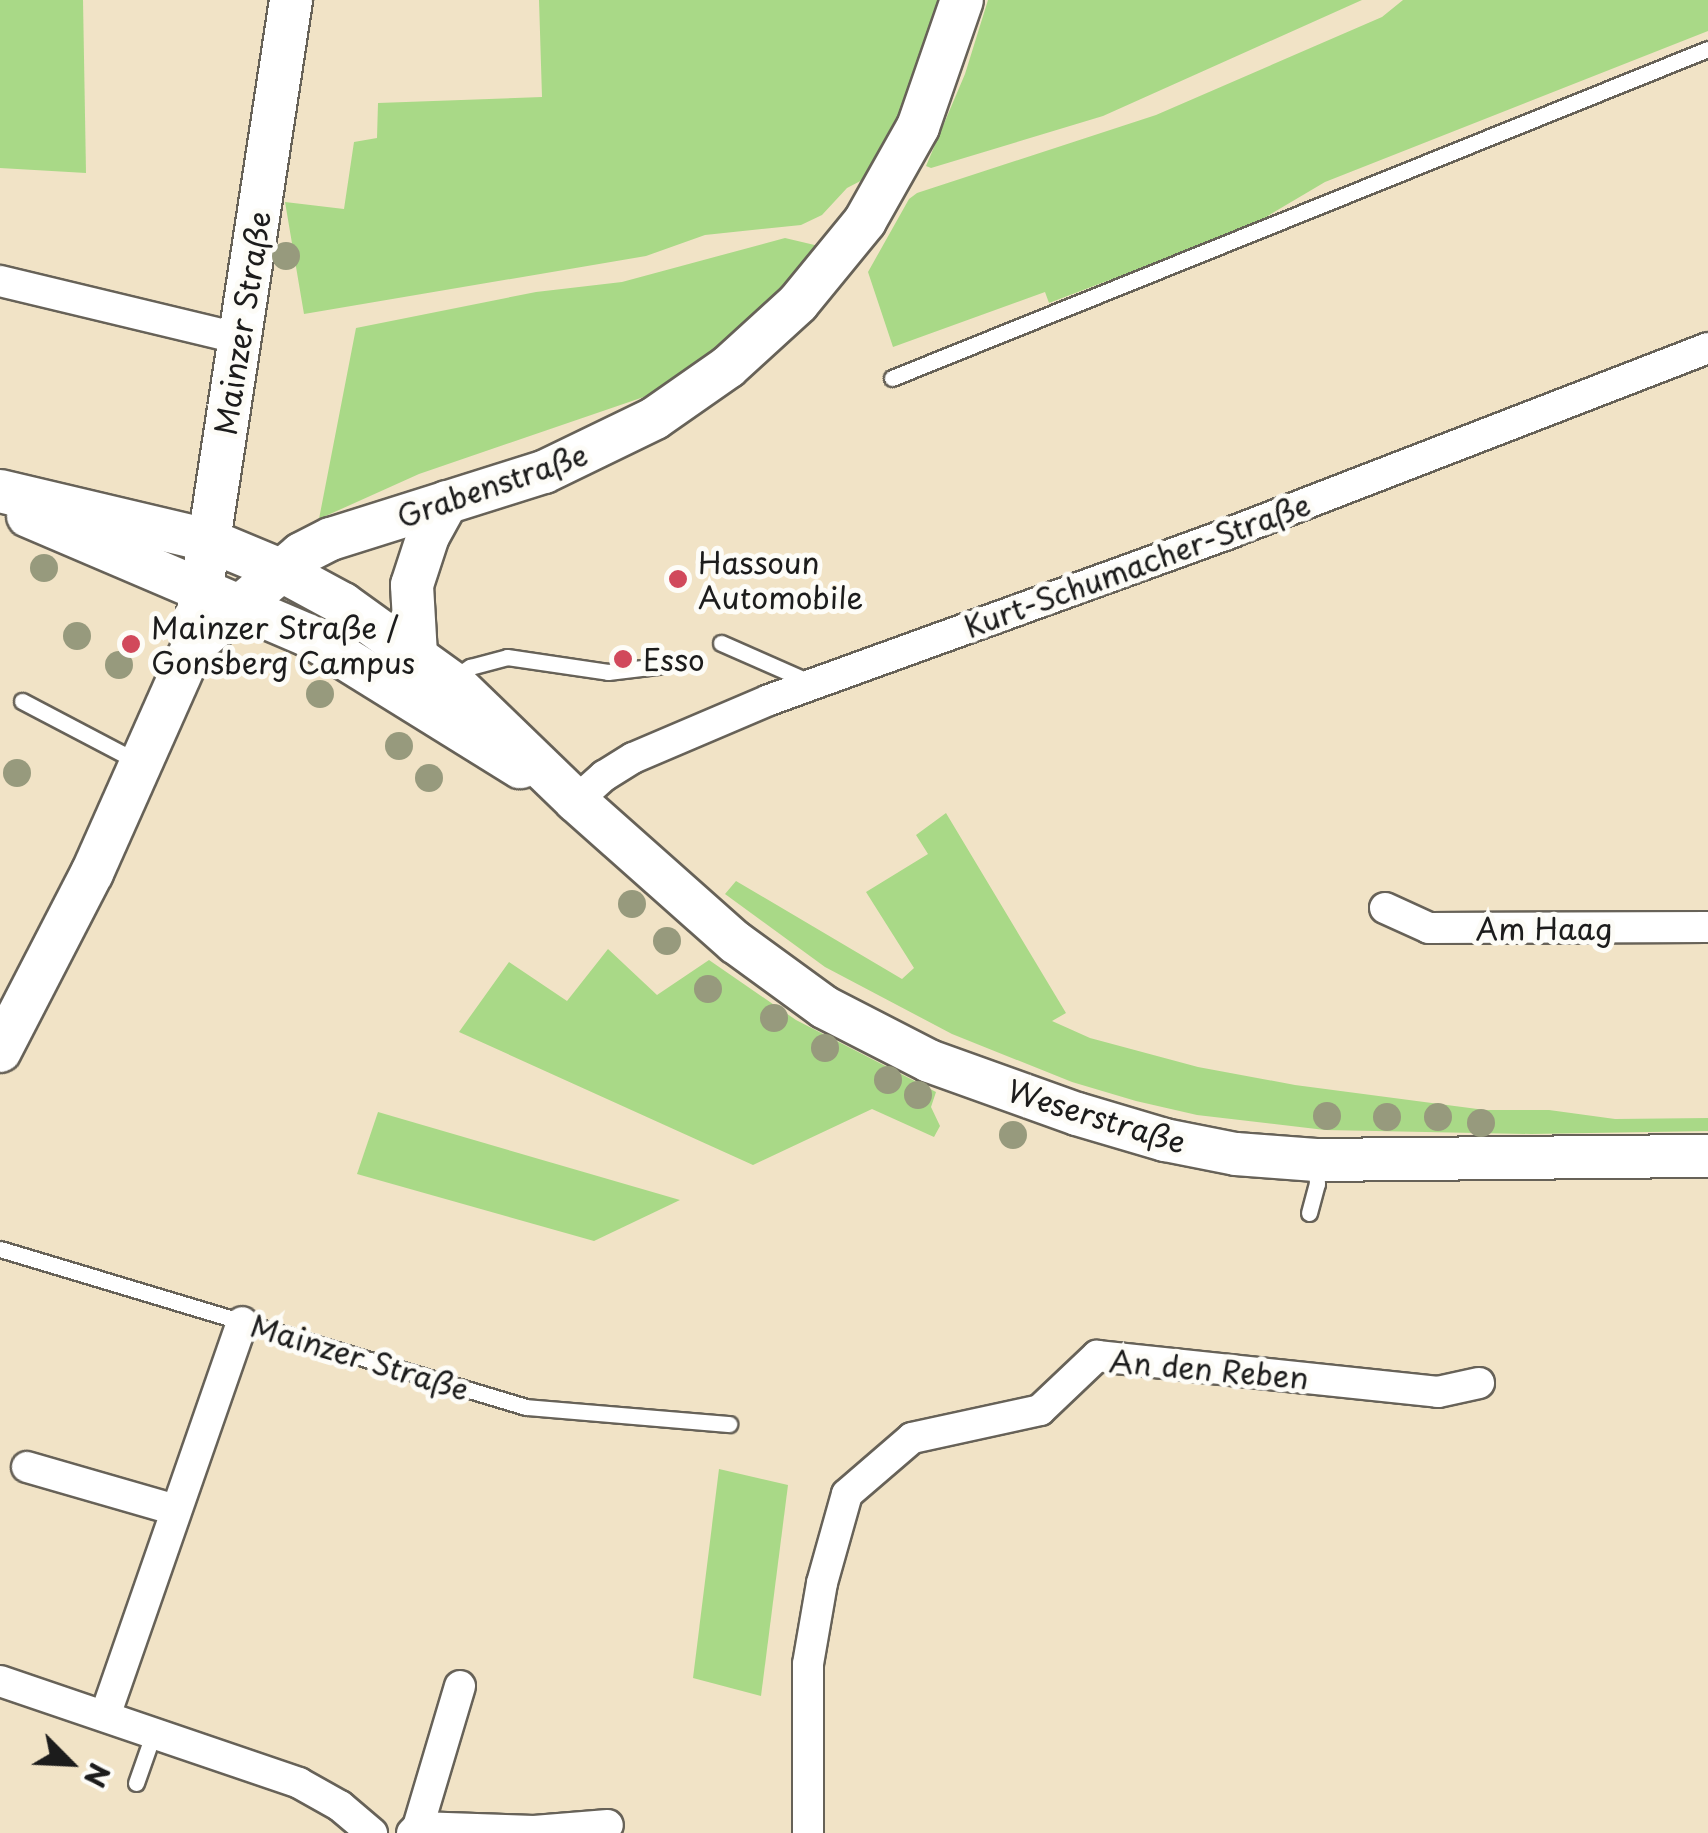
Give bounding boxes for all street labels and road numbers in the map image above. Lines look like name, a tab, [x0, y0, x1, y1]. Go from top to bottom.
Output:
street label: Mainzer Straße	[207, 208, 277, 438]
street label: Grabenstraße	[392, 436, 592, 534]
street label: Kurt-Schumacher-Straße	[959, 486, 1315, 644]
street label: Am Haag	[1475, 910, 1613, 946]
street label: Weserstraße	[1004, 1072, 1190, 1160]
street label: Mainzer Straße	[246, 1307, 474, 1407]
street label: An den Reben	[1108, 1342, 1310, 1396]

